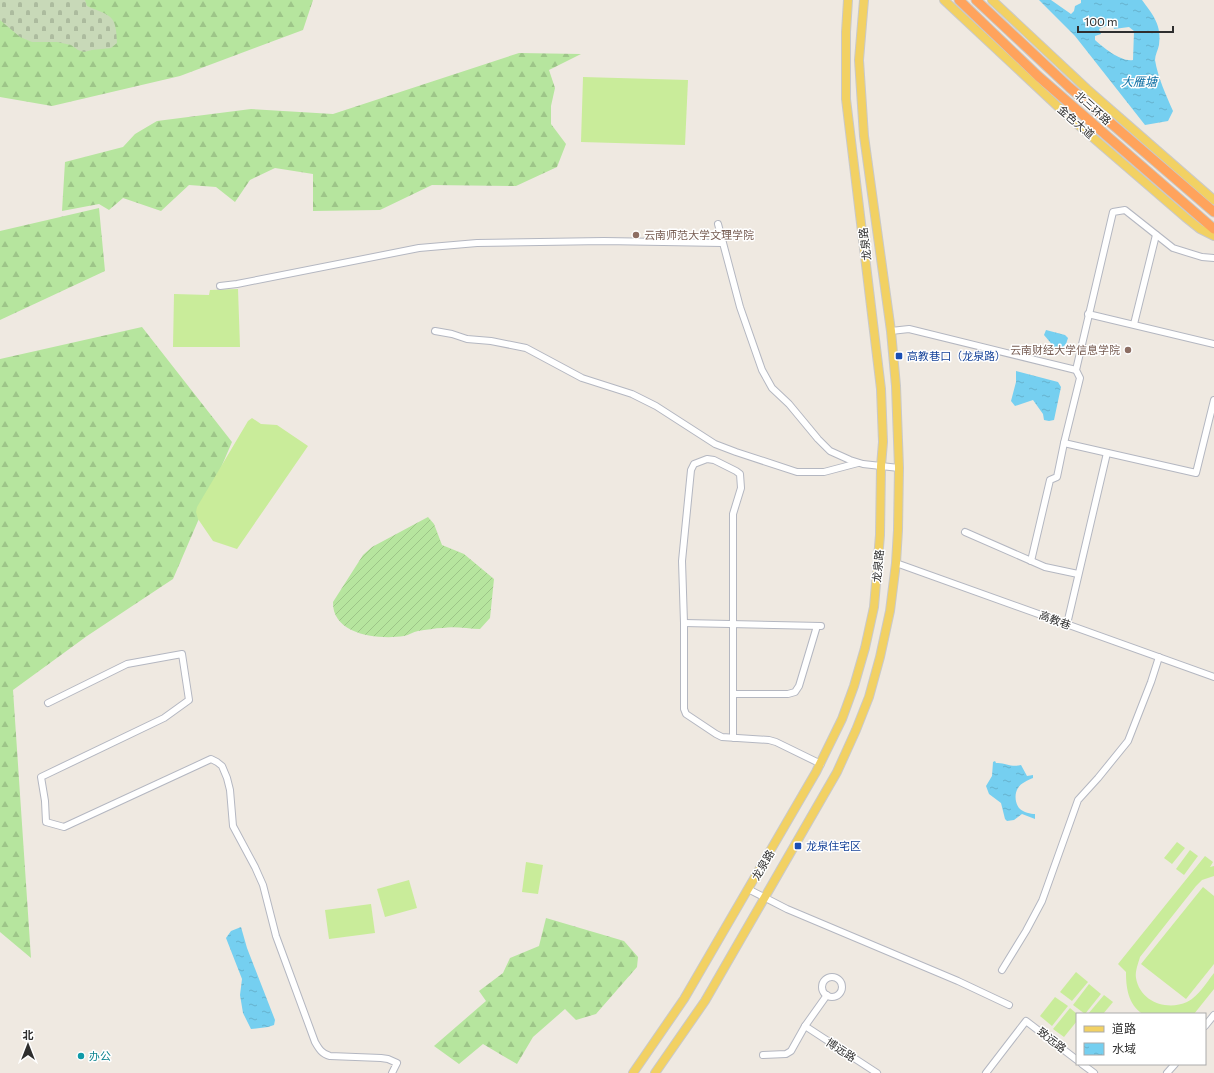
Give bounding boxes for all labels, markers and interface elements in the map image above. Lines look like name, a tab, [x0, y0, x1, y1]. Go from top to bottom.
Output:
scale bar	[1078, 8, 1173, 34]
text: 100 m	[1084, 14, 1118, 28]
water label: 大雁塘	[1121, 74, 1159, 88]
street label: 北三环路	[1073, 88, 1114, 127]
street label: 金色大道	[1055, 102, 1097, 141]
street label: 龙泉路	[856, 227, 873, 261]
place label: 云南师范大学文理学院	[644, 228, 754, 241]
marker: 云南师范大学文理学院	[631, 230, 641, 240]
place label: 云南财经大学信息学院	[1010, 343, 1120, 356]
marker: 云南财经大学信息学院	[1123, 345, 1133, 355]
place label: 高教巷口（龙泉路）	[907, 349, 1006, 362]
marker: 高教巷口（龙泉路）	[894, 351, 904, 361]
street label: 龙泉路	[870, 549, 885, 583]
street label: 高教巷	[1037, 608, 1073, 631]
place label: 龙泉住宅区	[806, 839, 861, 852]
marker: 龙泉住宅区	[793, 841, 803, 851]
street label: 龙泉路	[749, 847, 776, 882]
legend	[1076, 1013, 1206, 1065]
text: 道路	[1112, 1021, 1136, 1035]
street label: 致远路	[1035, 1024, 1069, 1055]
north arrow	[8, 1025, 48, 1065]
text: 北	[23, 1028, 34, 1041]
street label: 博远路	[824, 1035, 859, 1064]
text: 水域	[1112, 1041, 1136, 1055]
place label: 办公	[89, 1049, 111, 1062]
marker: 办公	[76, 1051, 86, 1061]

